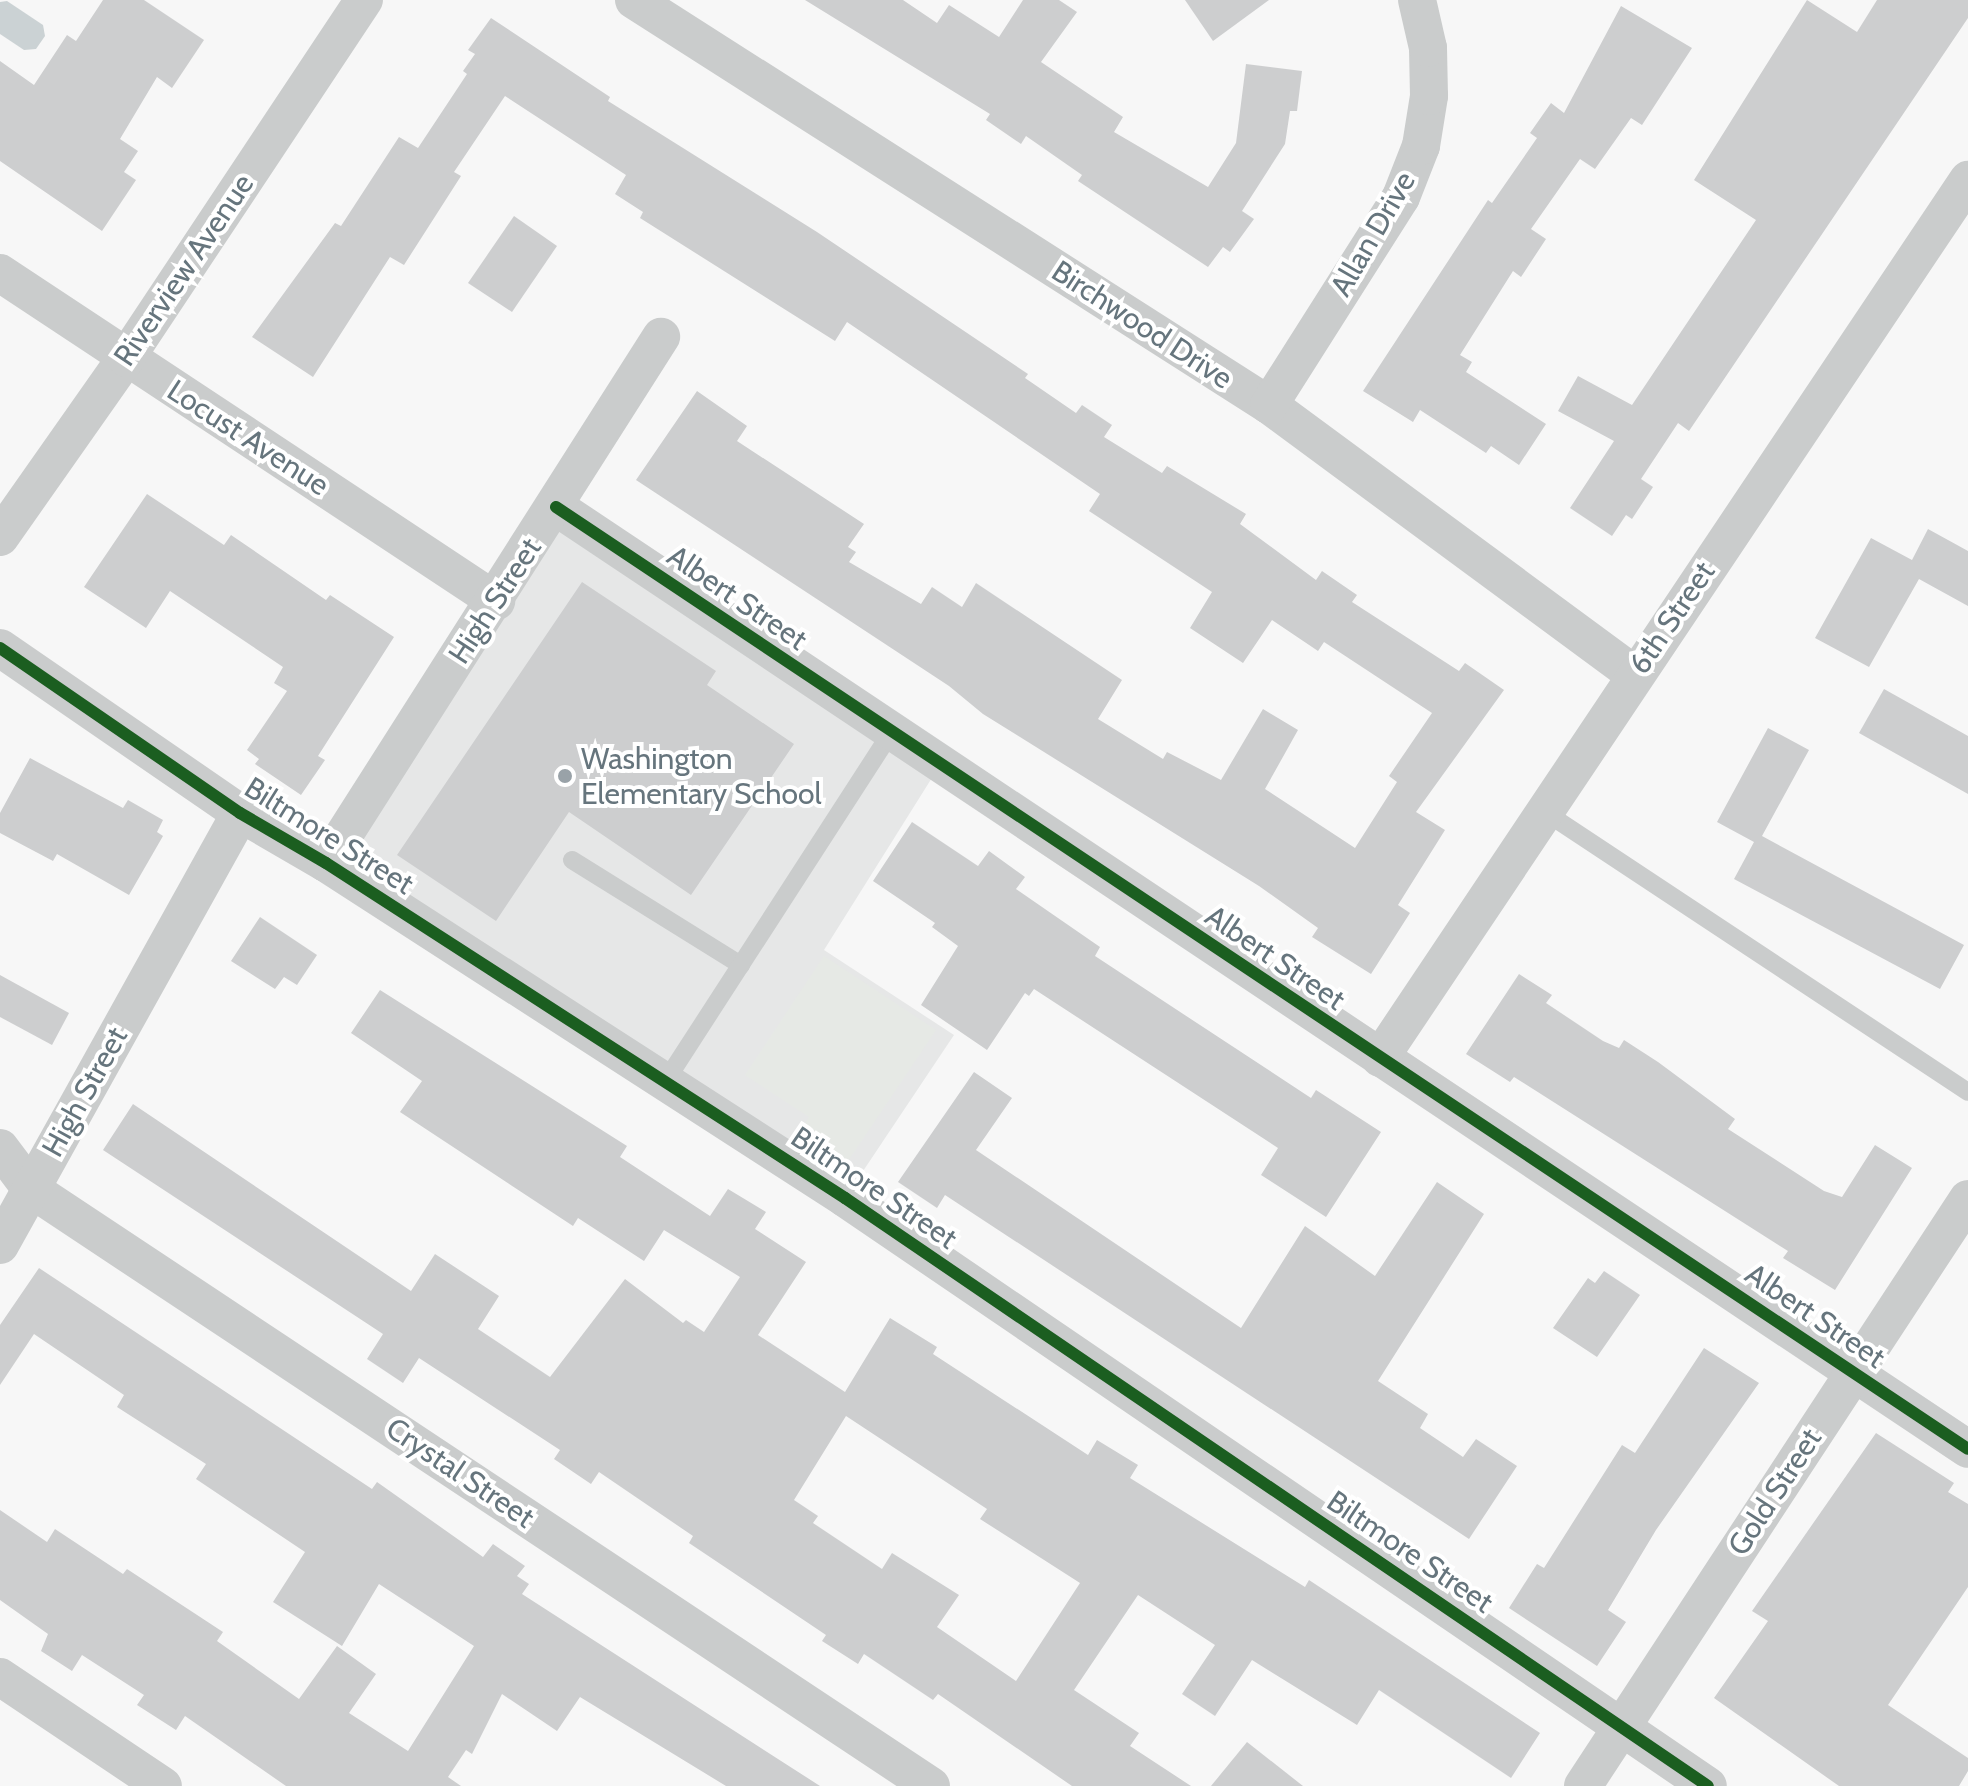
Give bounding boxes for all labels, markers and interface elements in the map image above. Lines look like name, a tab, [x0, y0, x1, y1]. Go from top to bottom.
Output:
street label: Allan Drive	[1323, 165, 1423, 303]
street label: Riverview Avenue	[107, 167, 261, 373]
street label: Birchwood Drive	[1045, 253, 1239, 397]
street label: Locust Avenue	[161, 373, 335, 503]
street label: High Street	[441, 532, 549, 670]
street label: Albert Street	[660, 538, 814, 658]
street label: 6th Street	[1621, 555, 1723, 681]
place label: Washington Elementary School	[581, 741, 821, 812]
marker: Washington Elementary School	[556, 767, 574, 785]
street label: Biltmore Street	[238, 770, 420, 902]
street label: Albert Street	[1198, 898, 1352, 1018]
street label: High Street	[35, 1021, 135, 1163]
street label: Biltmore Street	[784, 1119, 964, 1257]
street label: Albert Street	[1738, 1256, 1892, 1376]
street label: Crystal Street	[379, 1410, 541, 1536]
street label: Gold Street	[1721, 1422, 1829, 1562]
street label: Biltmore Street	[1320, 1483, 1500, 1621]

